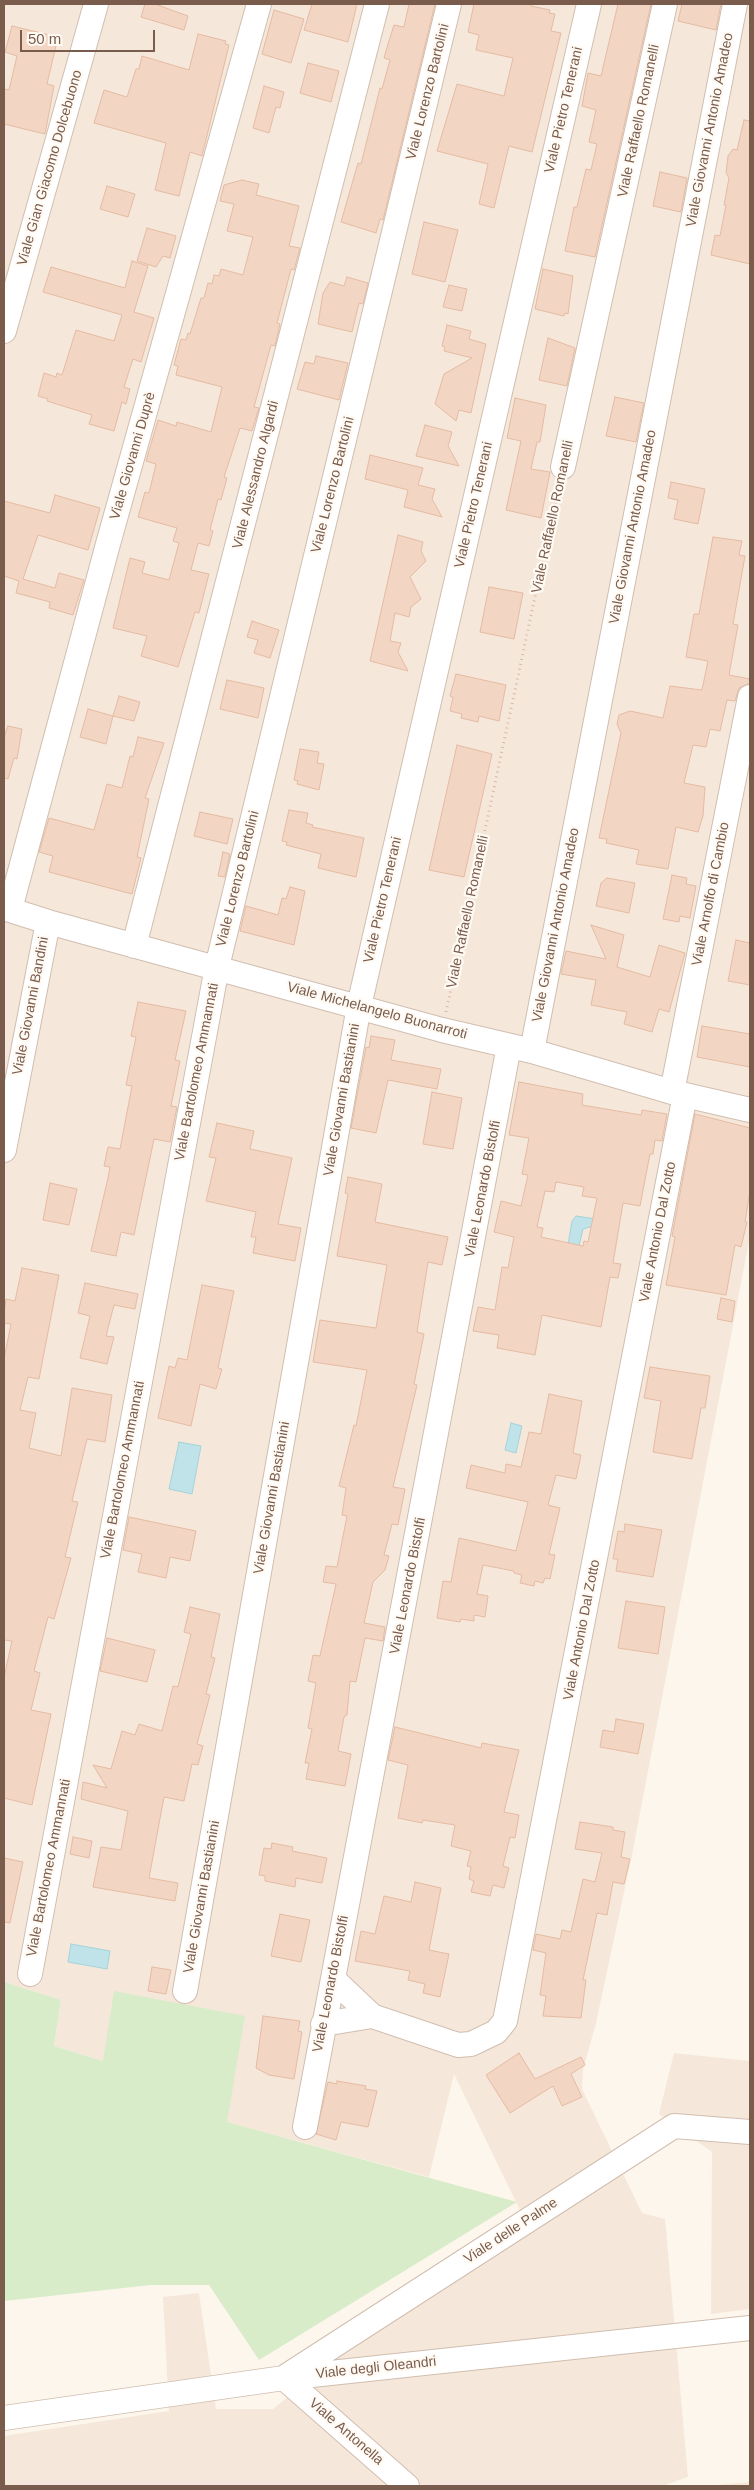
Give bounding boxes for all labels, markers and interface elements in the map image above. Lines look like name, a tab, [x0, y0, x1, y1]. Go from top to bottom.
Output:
scale bar	[22, 20, 158, 52]
street label: Viale Lorenzo Bartolini	[403, 22, 453, 162]
text: 50 m	[28, 30, 61, 47]
street label: Viale Giovanni Antonio Amadeo	[683, 31, 737, 229]
street label: Viale Raffaello Romanelli	[615, 43, 663, 199]
street label: Viale Pietro Tenerani	[541, 45, 587, 175]
street label: Viale Gian Giacomo Dolcebuono	[14, 68, 86, 268]
street label: Viale Giovanni Duprè	[107, 390, 159, 522]
street label: Viale Alessandro Algardi	[229, 399, 283, 551]
street label: Viale Lorenzo Bartolini	[308, 415, 358, 555]
street label: Viale Giovanni Antonio Amadeo	[606, 428, 660, 626]
street label: Viale Raffaello Romanelli	[529, 439, 577, 595]
street label: Viale Pietro Tenerani	[451, 440, 497, 570]
street label: Viale Lorenzo Bartolini	[213, 809, 263, 949]
street label: Viale Arnolfo di Cambio	[689, 821, 733, 967]
street label: Viale Giovanni Antonio Amadeo	[529, 826, 583, 1024]
street label: Viale Raffaello Romanelli	[444, 834, 492, 990]
street label: Viale Pietro Tenerani	[360, 835, 406, 965]
street label: Viale Giovanni Bandini	[9, 935, 53, 1077]
street label: Viale Michelangelo Buonarroti	[285, 979, 469, 1043]
street label: Viale Bartolomeo Ammannati	[171, 982, 223, 1162]
street label: Viale Giovanni Bastianini	[320, 1022, 364, 1178]
street label: Viale Leonardo Bistolfi	[461, 1119, 505, 1259]
street label: Viale Antonio Dal Zotto	[636, 1160, 680, 1304]
street label: Viale Bartolomeo Ammannati	[97, 1380, 149, 1560]
street label: Viale Giovanni Bastianini	[250, 1420, 294, 1576]
street label: Viale Leonardo Bistolfi	[386, 1516, 430, 1656]
street label: Viale Antonio Dal Zotto	[560, 1558, 604, 1702]
street label: Viale Bartolomeo Ammannati	[23, 1778, 75, 1958]
street label: Viale Giovanni Bastianini	[180, 1819, 224, 1975]
street label: Viale Leonardo Bistolfi	[309, 1914, 353, 2054]
street label: Viale delle Palme	[461, 2195, 561, 2267]
street label: Viale degli Oleandri	[315, 2353, 437, 2383]
street label: Viale Antonella	[305, 2395, 387, 2469]

